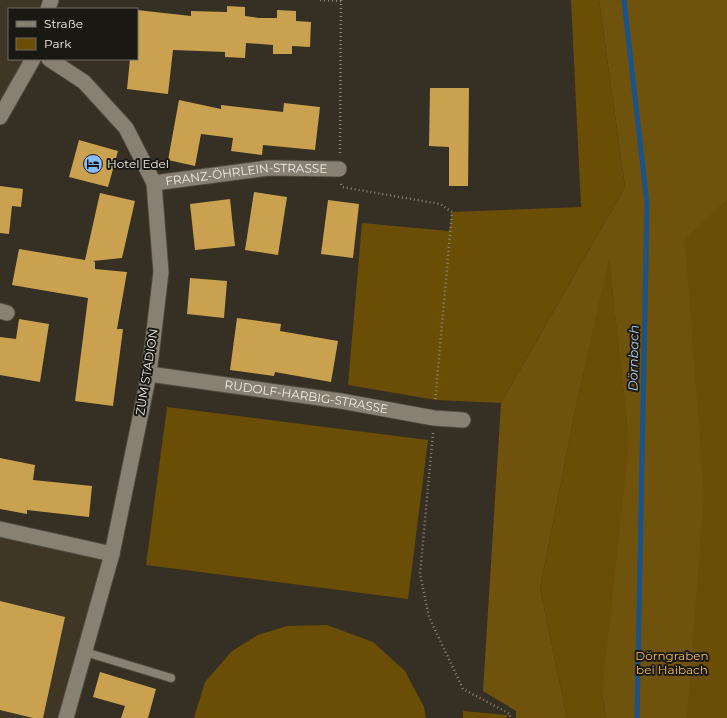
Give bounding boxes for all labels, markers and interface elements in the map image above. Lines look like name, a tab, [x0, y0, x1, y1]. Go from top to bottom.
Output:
legend	[8, 8, 138, 60]
text: Straße	[44, 16, 83, 31]
text: Park	[44, 36, 72, 51]
hotel icon: Hotel Edel	[82, 153, 104, 175]
place label: Hotel Edel	[107, 156, 169, 171]
street label: FRANZ-ÖHRLEIN-STRASSE	[165, 160, 327, 188]
water label: Dörnbach	[624, 325, 642, 391]
street label: ZUM STADION	[132, 327, 161, 416]
street label: RUDOLF-HARBIG-STRASSE	[224, 377, 389, 416]
park label: Dörngraben bei Haibach	[635, 648, 709, 677]

